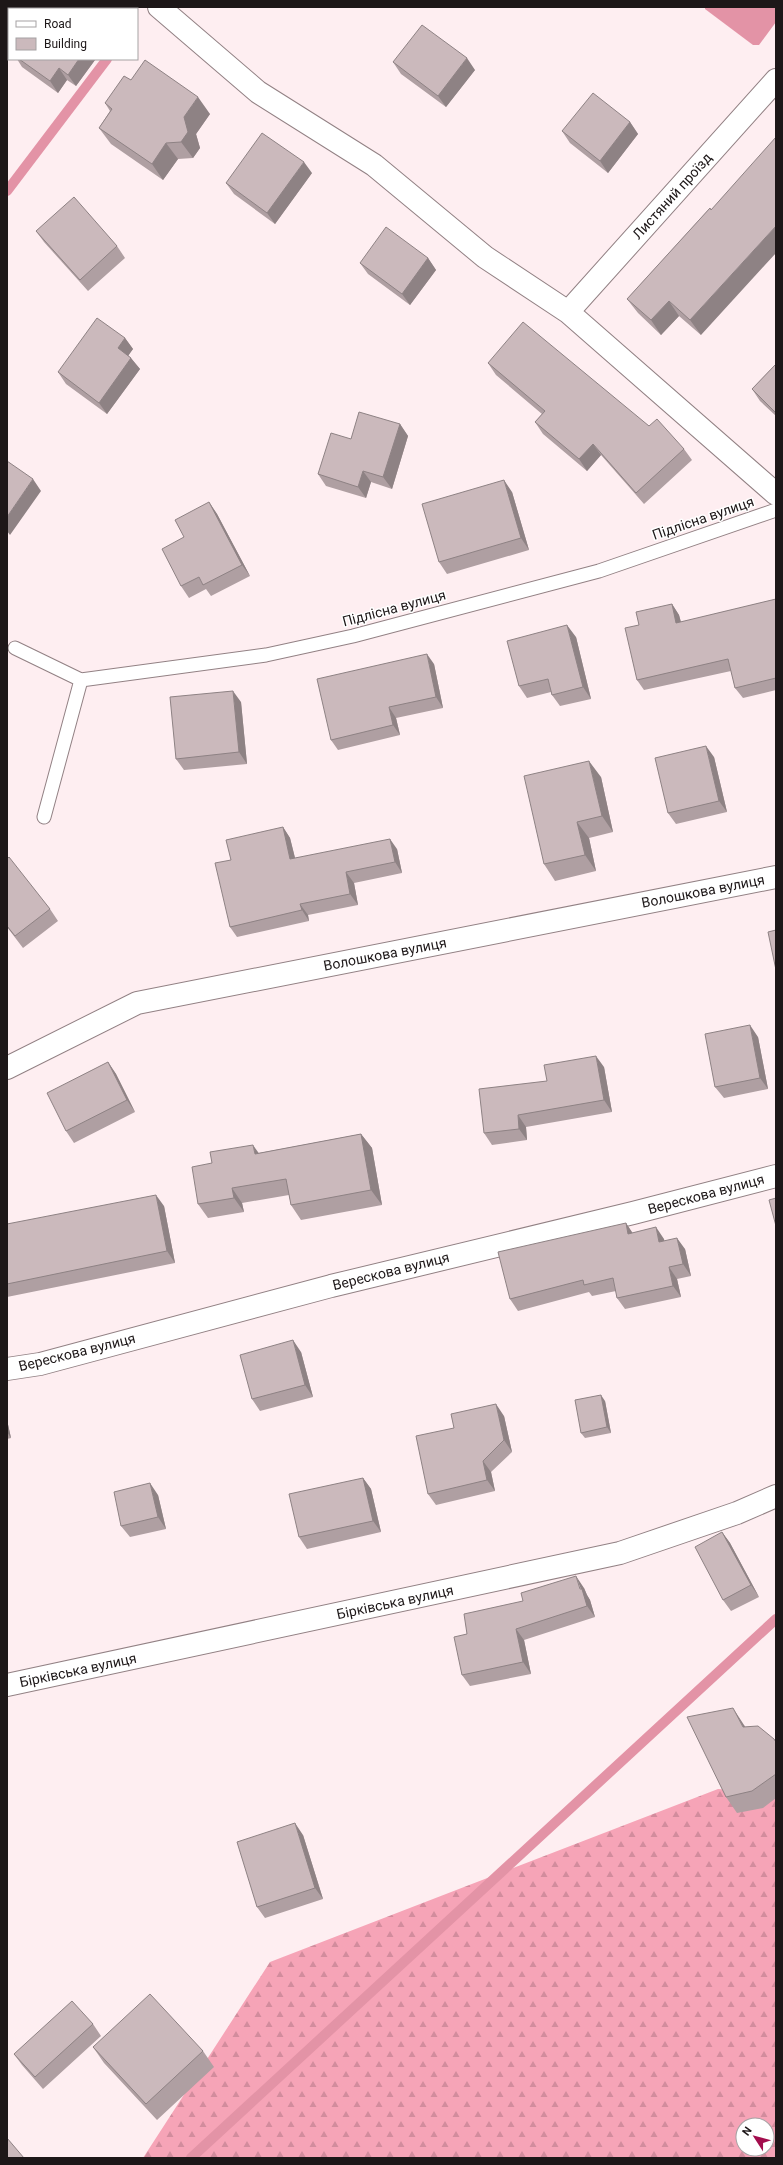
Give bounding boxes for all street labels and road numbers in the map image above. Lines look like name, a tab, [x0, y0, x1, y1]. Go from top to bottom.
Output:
street label: Листяний проїзд	[629, 149, 715, 242]
street label: Підлісна вулиця	[650, 493, 756, 543]
street label: Підлісна вулиця	[341, 587, 447, 629]
street label: Волошкова вулиця	[640, 871, 766, 911]
street label: Волошкова вулиця	[322, 934, 448, 974]
street label: Верескова вулиця	[646, 1171, 766, 1217]
street label: Верескова вулиця	[331, 1249, 451, 1293]
street label: Верескова вулиця	[17, 1330, 137, 1374]
street label: Бірківська вулиця	[335, 1582, 455, 1622]
street label: Бірківська вулиця	[18, 1650, 138, 1690]

